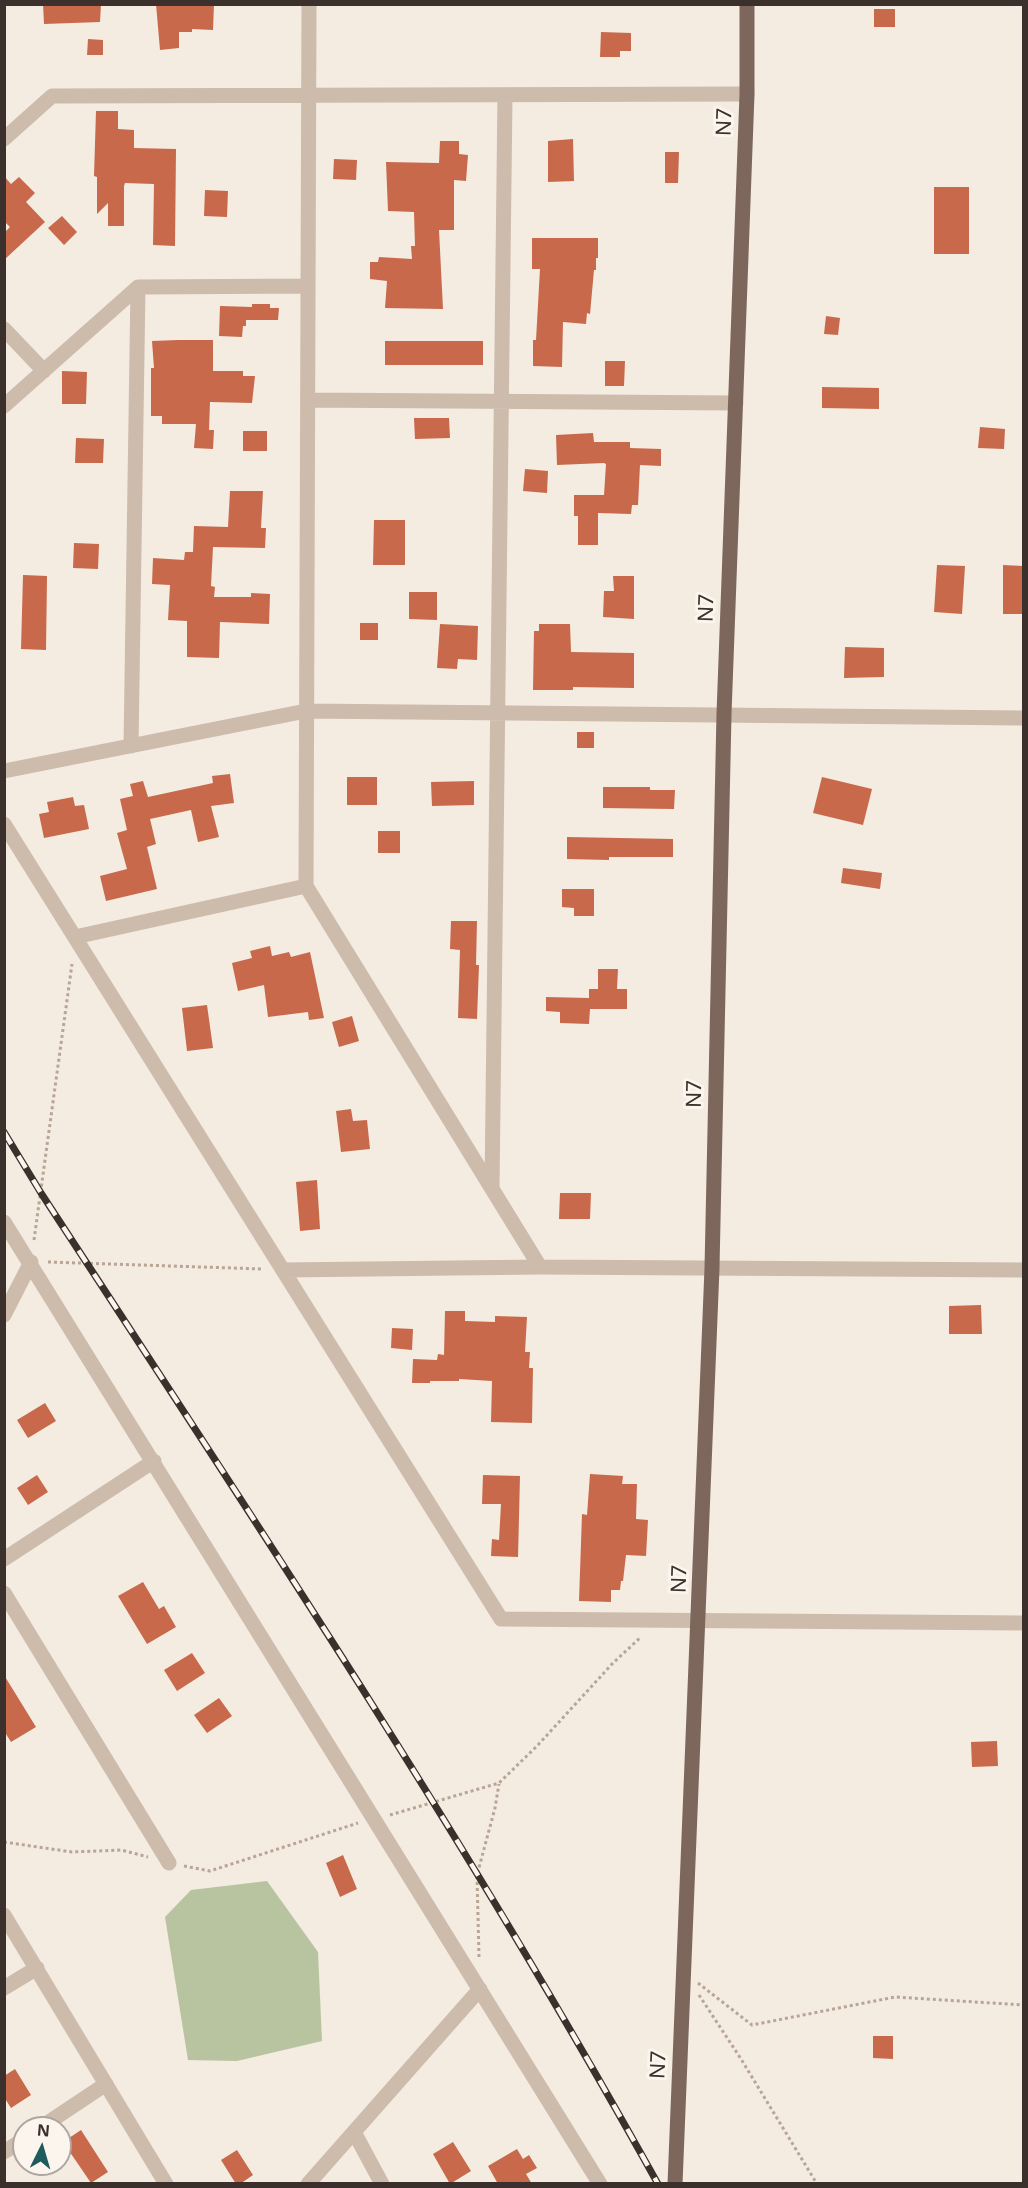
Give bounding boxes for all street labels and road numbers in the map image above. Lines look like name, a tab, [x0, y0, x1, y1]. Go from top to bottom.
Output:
street label: N7	[712, 108, 738, 136]
street label: N7	[694, 594, 720, 622]
street label: N7	[682, 1080, 708, 1108]
street label: N7	[667, 1565, 693, 1593]
street label: N7	[646, 2050, 672, 2080]

